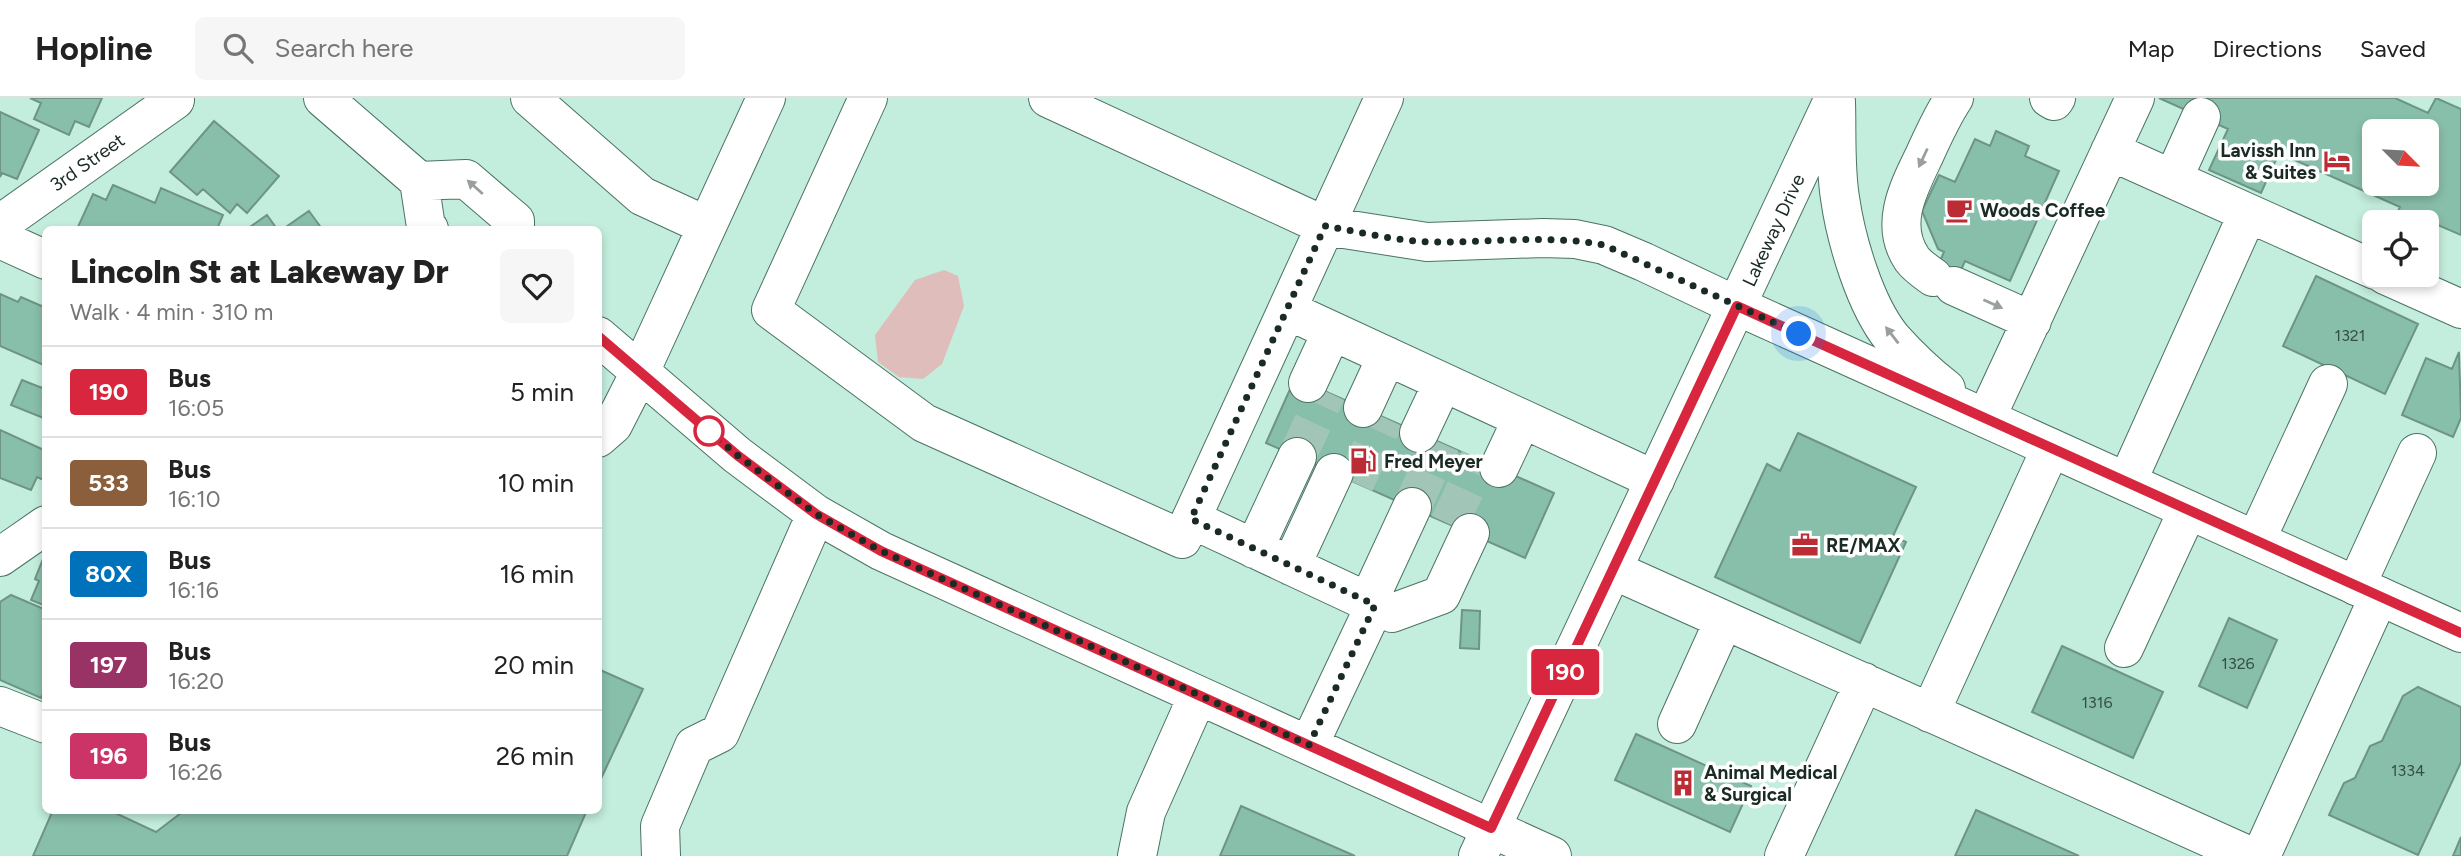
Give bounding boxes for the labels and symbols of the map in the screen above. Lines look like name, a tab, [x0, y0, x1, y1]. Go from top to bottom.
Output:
north arrow	[2362, 119, 2440, 196]
street label: 3rd Street	[46, 128, 129, 196]
place label: Lavissh Inn & Suites	[2220, 139, 2316, 184]
hotel icon: Lavissh Inn & Suites	[2322, 146, 2352, 176]
one-way arrow	[1917, 148, 1929, 168]
street label: Lakeway Drive	[1737, 170, 1810, 290]
one-way arrow	[467, 180, 484, 195]
cafe icon: Woods Coffee	[1944, 195, 1974, 225]
place label: Woods Coffee	[1980, 199, 2106, 222]
one-way arrow	[1983, 298, 2003, 310]
your location	[1781, 316, 1816, 351]
house number: 1321	[2335, 326, 2365, 345]
one-way arrow	[1884, 327, 1899, 345]
unlabelled marker	[694, 416, 724, 446]
fuel station icon: Fred Meyer	[1348, 446, 1378, 476]
place label: Fred Meyer	[1384, 450, 1483, 473]
office icon: RE/MAX	[1790, 530, 1820, 560]
place label: RE/MAX	[1826, 534, 1901, 557]
line badge: 190	[1525, 649, 1605, 695]
house number: 1326	[2221, 654, 2255, 673]
house number: 1316	[2082, 693, 2112, 712]
place label: Animal Medical & Surgical	[1704, 761, 1838, 806]
house number: 1334	[2391, 761, 2425, 780]
building icon: Animal Medical & Surgical	[1668, 768, 1698, 798]

